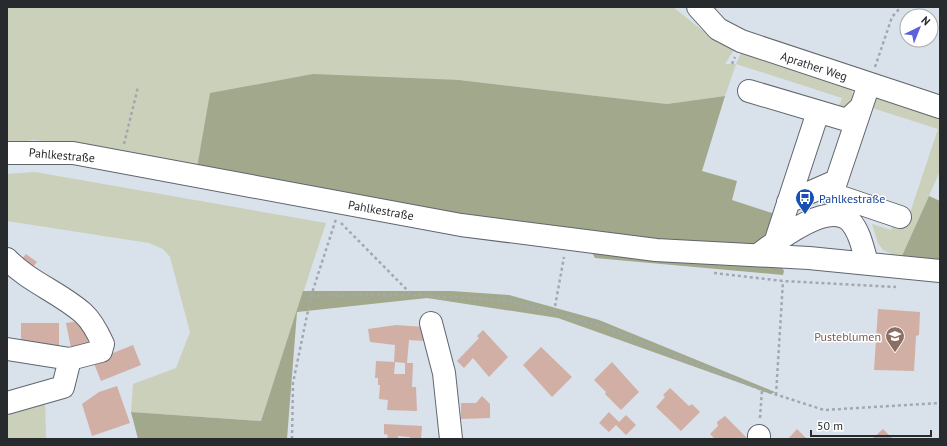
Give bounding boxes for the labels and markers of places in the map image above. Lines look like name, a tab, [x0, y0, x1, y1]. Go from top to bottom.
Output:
bus stop icon: Pahlkestraße	[794, 187, 816, 215]
place label: Pahlkestraße	[819, 191, 885, 206]
school or university icon: Pusteblumen	[884, 325, 906, 353]
place label: Pusteblumen	[814, 329, 881, 344]

